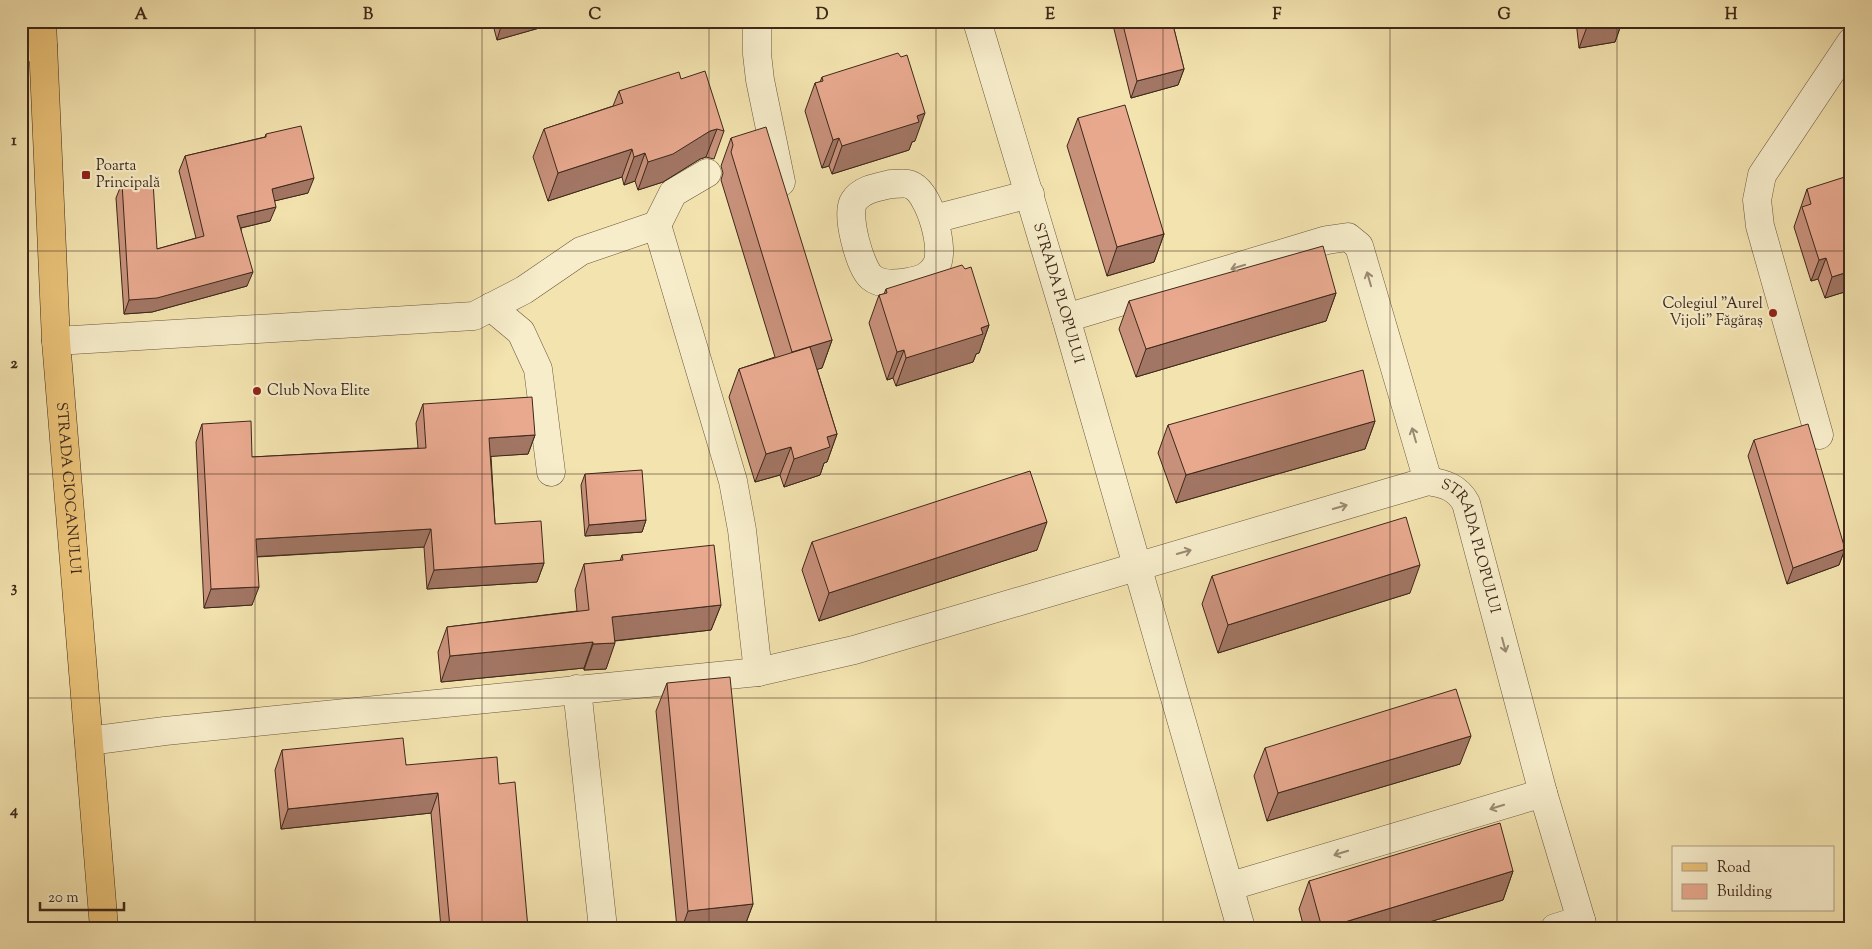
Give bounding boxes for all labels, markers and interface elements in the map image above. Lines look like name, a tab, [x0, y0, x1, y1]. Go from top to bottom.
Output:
text: A	[135, 4, 148, 27]
text: B	[363, 4, 373, 27]
text: C	[589, 4, 602, 27]
text: D	[816, 4, 829, 27]
text: E	[1045, 4, 1055, 27]
text: F	[1273, 4, 1282, 27]
text: G	[1497, 4, 1511, 27]
text: H	[1725, 4, 1738, 27]
text: 1	[11, 130, 17, 153]
place label: Poarta Principală	[96, 156, 160, 194]
marker: Poarta Principală	[80, 169, 92, 181]
street label: STRADA PLOPULUI	[1028, 220, 1089, 366]
one-way arrow	[1230, 262, 1246, 272]
one-way arrow	[1363, 271, 1373, 287]
place label: Colegiul "Aurel Vijoli" Făgăraș	[1662, 294, 1763, 332]
marker: Colegiul "Aurel Vijoli" Făgăraș	[1767, 307, 1779, 319]
text: 2	[10, 353, 18, 376]
place label: Club Nova Elite	[267, 381, 370, 402]
marker: Club Nova Elite	[251, 385, 263, 397]
street label: STRADA CIOCANULUI	[51, 401, 86, 575]
one-way arrow	[1409, 427, 1419, 443]
street label: STRADA PLOPULUI	[1438, 474, 1505, 616]
one-way arrow	[1332, 501, 1348, 511]
one-way arrow	[1176, 546, 1192, 556]
text: 3	[11, 577, 18, 600]
one-way arrow	[1500, 637, 1509, 653]
text: 4	[9, 800, 18, 823]
one-way arrow	[1489, 802, 1505, 812]
legend	[1672, 846, 1834, 912]
one-way arrow	[1333, 849, 1349, 859]
text: Road	[1717, 858, 1751, 879]
scale bar	[40, 879, 124, 911]
text: Building	[1717, 882, 1772, 903]
text: 20 m	[48, 888, 79, 909]

